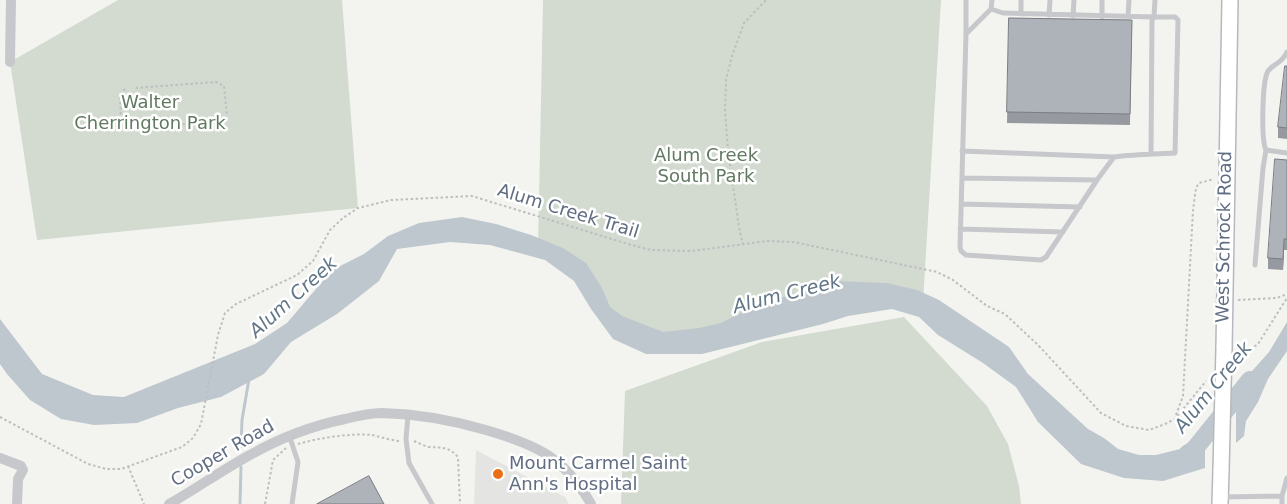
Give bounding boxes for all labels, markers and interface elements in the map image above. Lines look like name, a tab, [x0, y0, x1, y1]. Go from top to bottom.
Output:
park label: Walter Cherrington Park	[74, 92, 226, 134]
park label: Alum Creek South Park	[654, 145, 758, 188]
street label: West Schrock Road	[1213, 151, 1237, 323]
street label: Alum Creek Trail	[495, 180, 641, 244]
water label: Alum Creek	[245, 253, 343, 343]
water label: Alum Creek	[731, 271, 843, 319]
water label: Alum Creek	[1170, 338, 1258, 438]
street label: Cooper Road	[168, 416, 278, 492]
place label: Mount Carmel Saint Ann's Hospital	[509, 453, 687, 496]
marker: Mount Carmel Saint Ann's Hospital	[491, 467, 505, 481]

